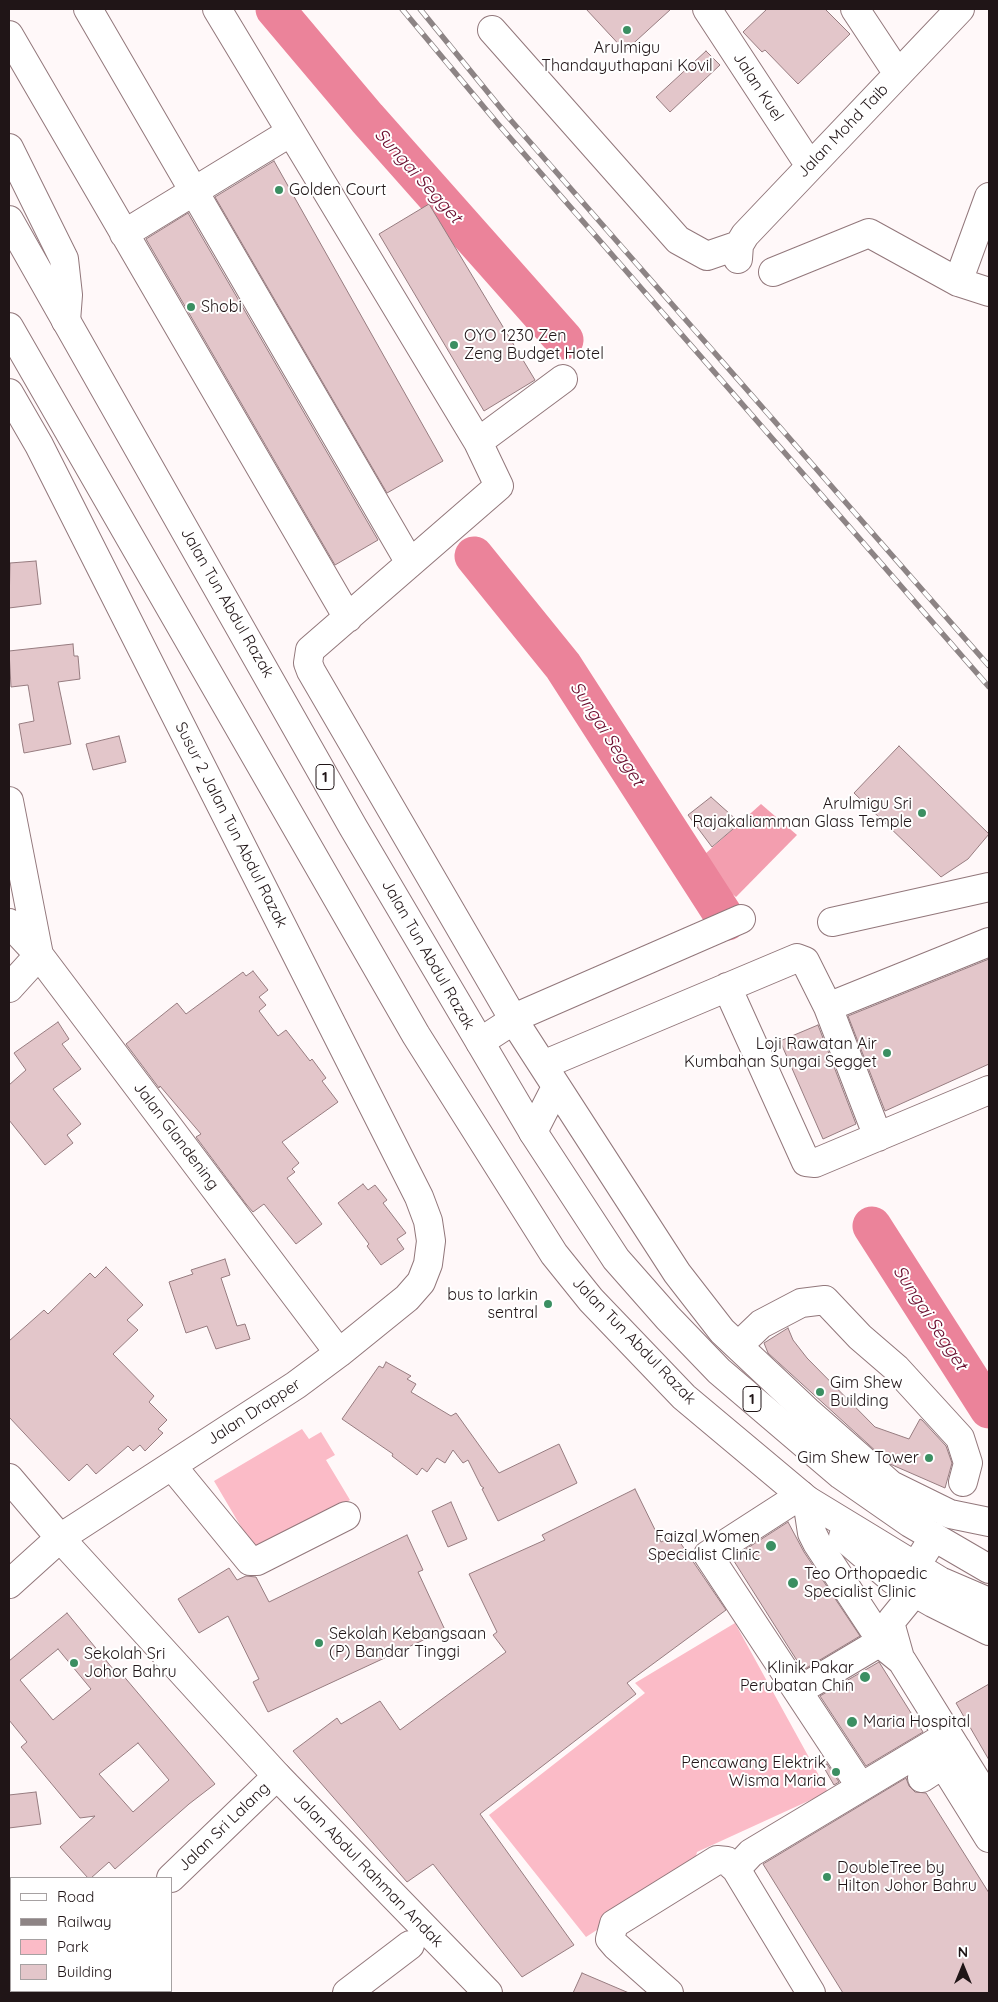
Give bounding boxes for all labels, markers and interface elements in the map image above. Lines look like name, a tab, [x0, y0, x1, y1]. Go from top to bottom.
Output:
marker: Arulmigu Thandayuthapani Kovil	[621, 24, 633, 36]
place label: Arulmigu Thandayuthapani Kovil	[541, 38, 713, 76]
street label: Jalan Kuel	[729, 49, 787, 125]
street label: Jalan Mohd Taib	[793, 80, 893, 182]
water label: Sungai Segget	[370, 124, 466, 228]
place label: Golden Court	[289, 180, 386, 200]
marker: Golden Court	[273, 184, 285, 196]
place label: Shobi	[201, 297, 242, 317]
marker: Shobi	[185, 301, 197, 313]
place label: OYO 1230 Zen Zeng Budget Hotel	[464, 326, 604, 364]
marker: OYO 1230 Zen Zeng Budget Hotel	[448, 339, 460, 351]
street label: Jalan Tun Abdul Razak	[176, 525, 278, 681]
water label: Sungai Segget	[565, 678, 649, 790]
street label: Susur 2 Jalan Tun Abdul Razak	[171, 719, 291, 931]
road number: 1	[316, 764, 334, 790]
place label: Arulmigu Sri Rajakaliamman Glass Temple	[693, 794, 912, 832]
marker: Arulmigu Sri Rajakaliamman Glass Temple	[916, 807, 928, 819]
street label: Jalan Tun Abdul Razak	[377, 877, 479, 1033]
place label: Loji Rawatan Air Kumbahan Sungai Segget	[684, 1034, 877, 1072]
marker: Loji Rawatan Air Kumbahan Sungai Segget	[881, 1047, 893, 1059]
street label: Jalan Glandening	[129, 1078, 223, 1194]
water label: Sungai Segget	[888, 1262, 972, 1374]
street label: Jalan Tun Abdul Razak	[568, 1273, 700, 1409]
place label: bus to larkin sentral	[447, 1285, 538, 1323]
marker: bus to larkin sentral	[542, 1298, 554, 1310]
place label: Gim Shew Building	[830, 1373, 903, 1411]
street label: Jalan Drapper	[204, 1375, 304, 1449]
road number: 1	[743, 1386, 761, 1412]
marker: Gim Shew Building	[814, 1386, 826, 1398]
place label: Gim Shew Tower	[797, 1448, 919, 1468]
marker: Gim Shew Tower	[923, 1452, 935, 1464]
place label: Faizal Women Specialist Clinic	[648, 1527, 760, 1565]
marker: Faizal Women Specialist Clinic	[764, 1539, 778, 1553]
place label: Teo Orthopaedic Specialist Clinic	[804, 1564, 927, 1602]
marker: Teo Orthopaedic Specialist Clinic	[786, 1576, 800, 1590]
place label: Sekolah Kebangsaan (P) Bandar Tinggi	[329, 1624, 486, 1662]
marker: Sekolah Kebangsaan (P) Bandar Tinggi	[313, 1637, 325, 1649]
place label: Sekolah Sri Johor Bahru	[84, 1644, 177, 1682]
marker: Sekolah Sri Johor Bahru	[68, 1657, 80, 1669]
place label: Klinik Pakar Perubatan Chin	[740, 1658, 854, 1696]
marker: Klinik Pakar Perubatan Chin	[858, 1670, 872, 1684]
place label: Maria Hospital	[863, 1712, 970, 1732]
marker: Maria Hospital	[845, 1715, 859, 1729]
place label: Pencawang Elektrik Wisma Maria	[681, 1753, 826, 1791]
marker: Pencawang Elektrik Wisma Maria	[830, 1766, 842, 1778]
street label: Jalan Sri Lalang	[174, 1779, 274, 1875]
street label: Jalan Abdul Rahman Andak	[289, 1789, 447, 1951]
place label: DoubleTree by Hilton Johor Bahru	[837, 1858, 977, 1896]
marker: DoubleTree by Hilton Johor Bahru	[821, 1871, 833, 1883]
legend	[10, 1877, 172, 1992]
text: Road	[57, 1887, 94, 1906]
text: Railway	[57, 1912, 112, 1931]
text: Park	[57, 1937, 89, 1956]
north arrow	[938, 1942, 988, 1992]
text: N	[958, 1943, 968, 1961]
text: Building	[57, 1962, 112, 1981]

